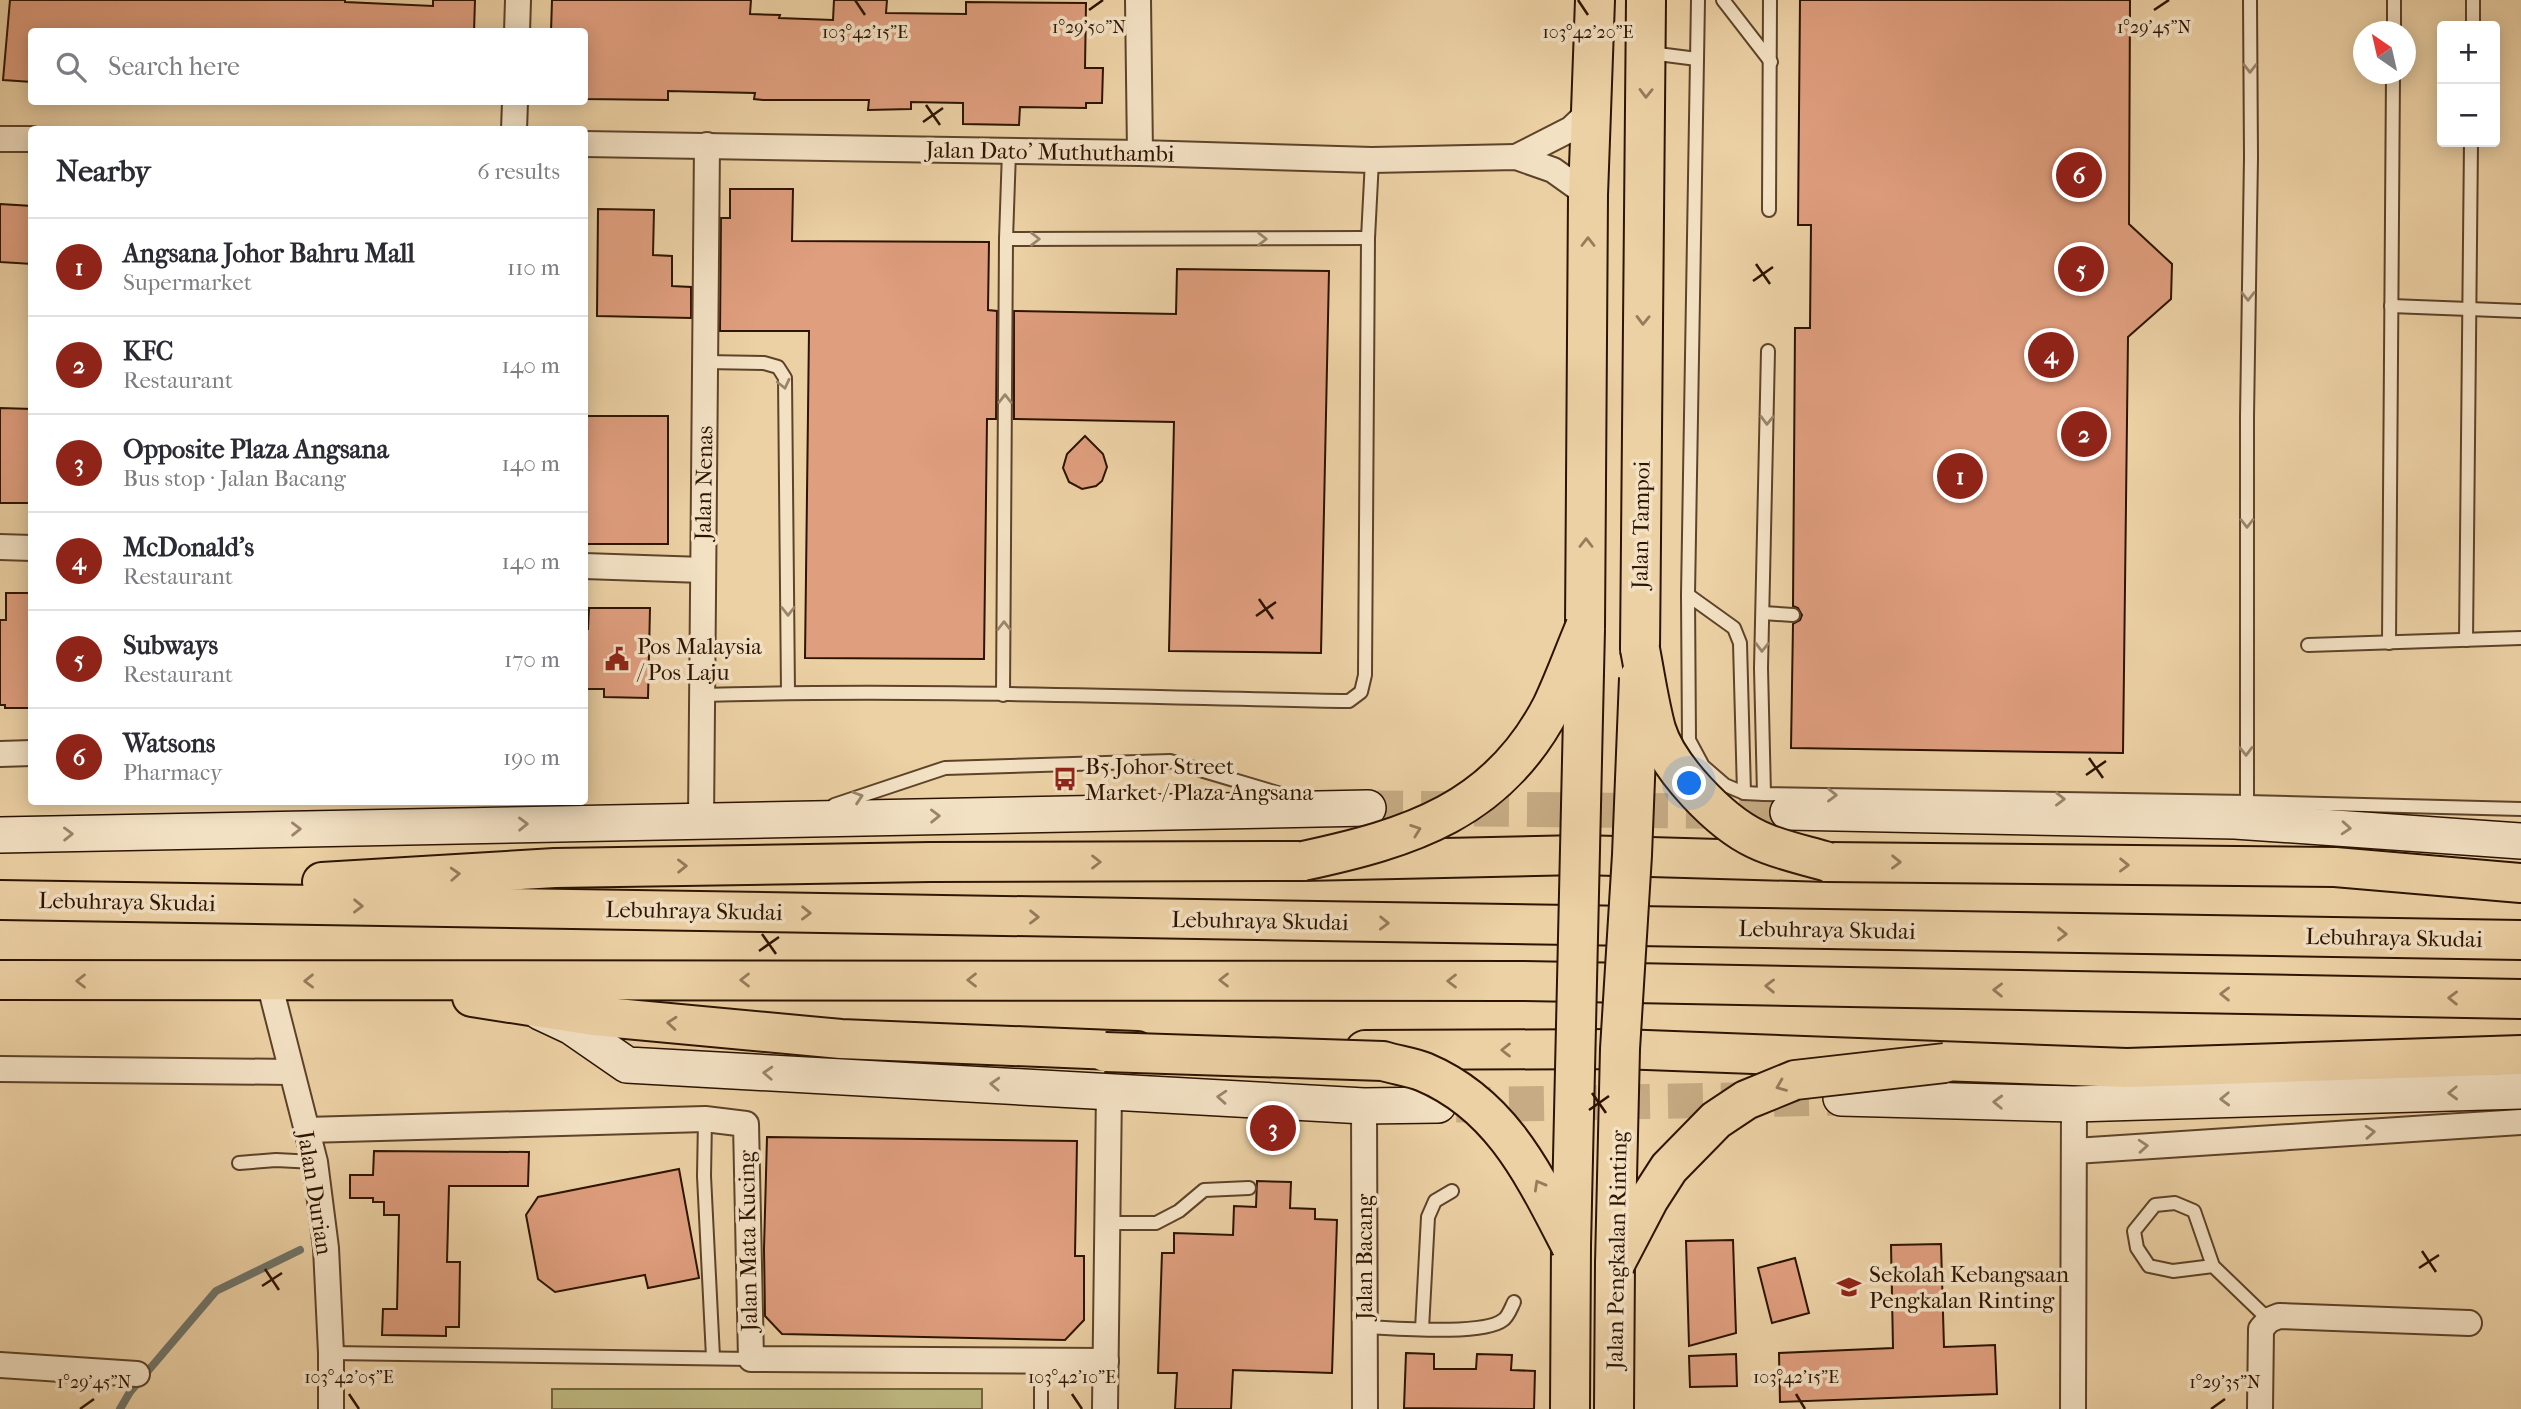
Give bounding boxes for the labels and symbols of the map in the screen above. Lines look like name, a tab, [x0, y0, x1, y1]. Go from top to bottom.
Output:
text: 1°29'50"N	[1052, 17, 1126, 38]
text: 1°29'45"N	[2117, 17, 2191, 38]
north arrow	[2353, 21, 2416, 84]
text: 103°42'15"E	[822, 22, 908, 43]
text: 103°42'20"E	[1542, 22, 1634, 43]
one-way arrow	[2242, 63, 2258, 74]
one-way arrow	[1638, 88, 1654, 98]
street label: Jalan Dato' Muthuthambi	[923, 136, 1175, 168]
pin: 6	[2056, 149, 2102, 201]
one-way arrow	[1030, 231, 1041, 247]
one-way arrow	[1258, 231, 1268, 247]
one-way arrow	[1580, 236, 1596, 247]
pin: 5	[2058, 243, 2104, 295]
one-way arrow	[2241, 290, 2256, 301]
one-way arrow	[1636, 315, 1651, 326]
pin: 4	[2028, 329, 2074, 381]
one-way arrow	[776, 378, 791, 390]
one-way arrow	[997, 393, 1013, 404]
pin: 2	[2061, 408, 2107, 460]
one-way arrow	[1759, 415, 1775, 425]
street label: Jalan Nenas	[689, 425, 719, 543]
pin: 1	[1937, 450, 1983, 502]
street label: Jalan Tampoi	[1626, 460, 1656, 591]
one-way arrow	[2239, 518, 2255, 529]
one-way arrow	[1578, 537, 1593, 548]
one-way arrow	[780, 607, 796, 617]
one-way arrow	[996, 621, 1012, 631]
place label: Pos Malaysia / Pos Laju	[636, 633, 762, 686]
one-way arrow	[1754, 642, 1769, 653]
public building icon: Pos Malaysia / Pos Laju	[603, 645, 631, 673]
one-way arrow	[2238, 746, 2254, 756]
place label: B5 Johor Street Market / Plaza Angsana	[1085, 753, 1313, 806]
bus stop icon: B5 Johor Street Market / Plaza Angsana	[1051, 765, 1079, 793]
your location	[1672, 766, 1706, 800]
one-way arrow	[1827, 788, 1838, 803]
one-way arrow	[852, 791, 864, 805]
one-way arrow	[2055, 791, 2065, 807]
one-way arrow	[930, 808, 941, 824]
one-way arrow	[518, 817, 529, 832]
one-way arrow	[2340, 820, 2351, 835]
one-way arrow	[291, 821, 301, 837]
one-way arrow	[1409, 824, 1421, 838]
one-way arrow	[63, 826, 74, 841]
one-way arrow	[1092, 854, 1102, 870]
one-way arrow	[1891, 855, 1902, 870]
one-way arrow	[2119, 857, 2130, 873]
one-way arrow	[677, 858, 688, 874]
one-way arrow	[449, 867, 460, 882]
street label: Lebuhraya Skudai	[38, 887, 216, 917]
street label: Lebuhraya Skudai	[605, 896, 783, 926]
one-way arrow	[353, 898, 364, 913]
one-way arrow	[802, 905, 812, 921]
street label: Lebuhraya Skudai	[1171, 906, 1349, 936]
one-way arrow	[1029, 909, 1040, 925]
one-way arrow	[1379, 915, 1390, 931]
street label: Lebuhraya Skudai	[1738, 915, 1916, 945]
street label: Lebuhraya Skudai	[2305, 923, 2483, 953]
one-way arrow	[2057, 926, 2068, 941]
one-way arrow	[739, 972, 749, 988]
one-way arrow	[966, 972, 977, 988]
one-way arrow	[1218, 972, 1229, 988]
one-way arrow	[76, 973, 86, 989]
one-way arrow	[303, 973, 314, 989]
one-way arrow	[1446, 973, 1456, 989]
one-way arrow	[1765, 978, 1776, 993]
one-way arrow	[1992, 982, 2003, 997]
one-way arrow	[2220, 986, 2231, 1001]
one-way arrow	[2447, 990, 2458, 1005]
one-way arrow	[667, 1016, 678, 1031]
one-way arrow	[1500, 1042, 1510, 1058]
one-way arrow	[762, 1065, 773, 1080]
one-way arrow	[989, 1077, 1000, 1092]
one-way arrow	[1776, 1078, 1788, 1092]
one-way arrow	[2447, 1085, 2458, 1100]
one-way arrow	[1216, 1090, 1227, 1105]
one-way arrow	[2220, 1092, 2231, 1107]
one-way arrow	[1992, 1094, 2003, 1110]
pin: 3	[1250, 1102, 1296, 1154]
one-way arrow	[2364, 1125, 2375, 1140]
street label: Jalan Durian	[292, 1127, 338, 1258]
street label: Jalan Pengkalan Rinting	[1601, 1129, 1633, 1372]
one-way arrow	[2137, 1139, 2148, 1154]
street label: Jalan Mata Kucing	[733, 1149, 763, 1334]
one-way arrow	[1534, 1180, 1547, 1193]
street label: Jalan Bacang	[1351, 1193, 1378, 1322]
place label: Sekolah Kebangsaan Pengkalan Rinting	[1869, 1261, 2070, 1314]
school or university icon: Sekolah Kebangsaan Pengkalan Rinting	[1835, 1273, 1863, 1301]
text: 103°42'05"E	[304, 1367, 394, 1388]
text: 103°42'10"E	[1028, 1367, 1116, 1388]
text: 103°42'15"E	[1753, 1367, 1839, 1388]
text: 1°29'45"N	[57, 1372, 131, 1393]
text: 1°29'35"N	[2189, 1372, 2261, 1393]

